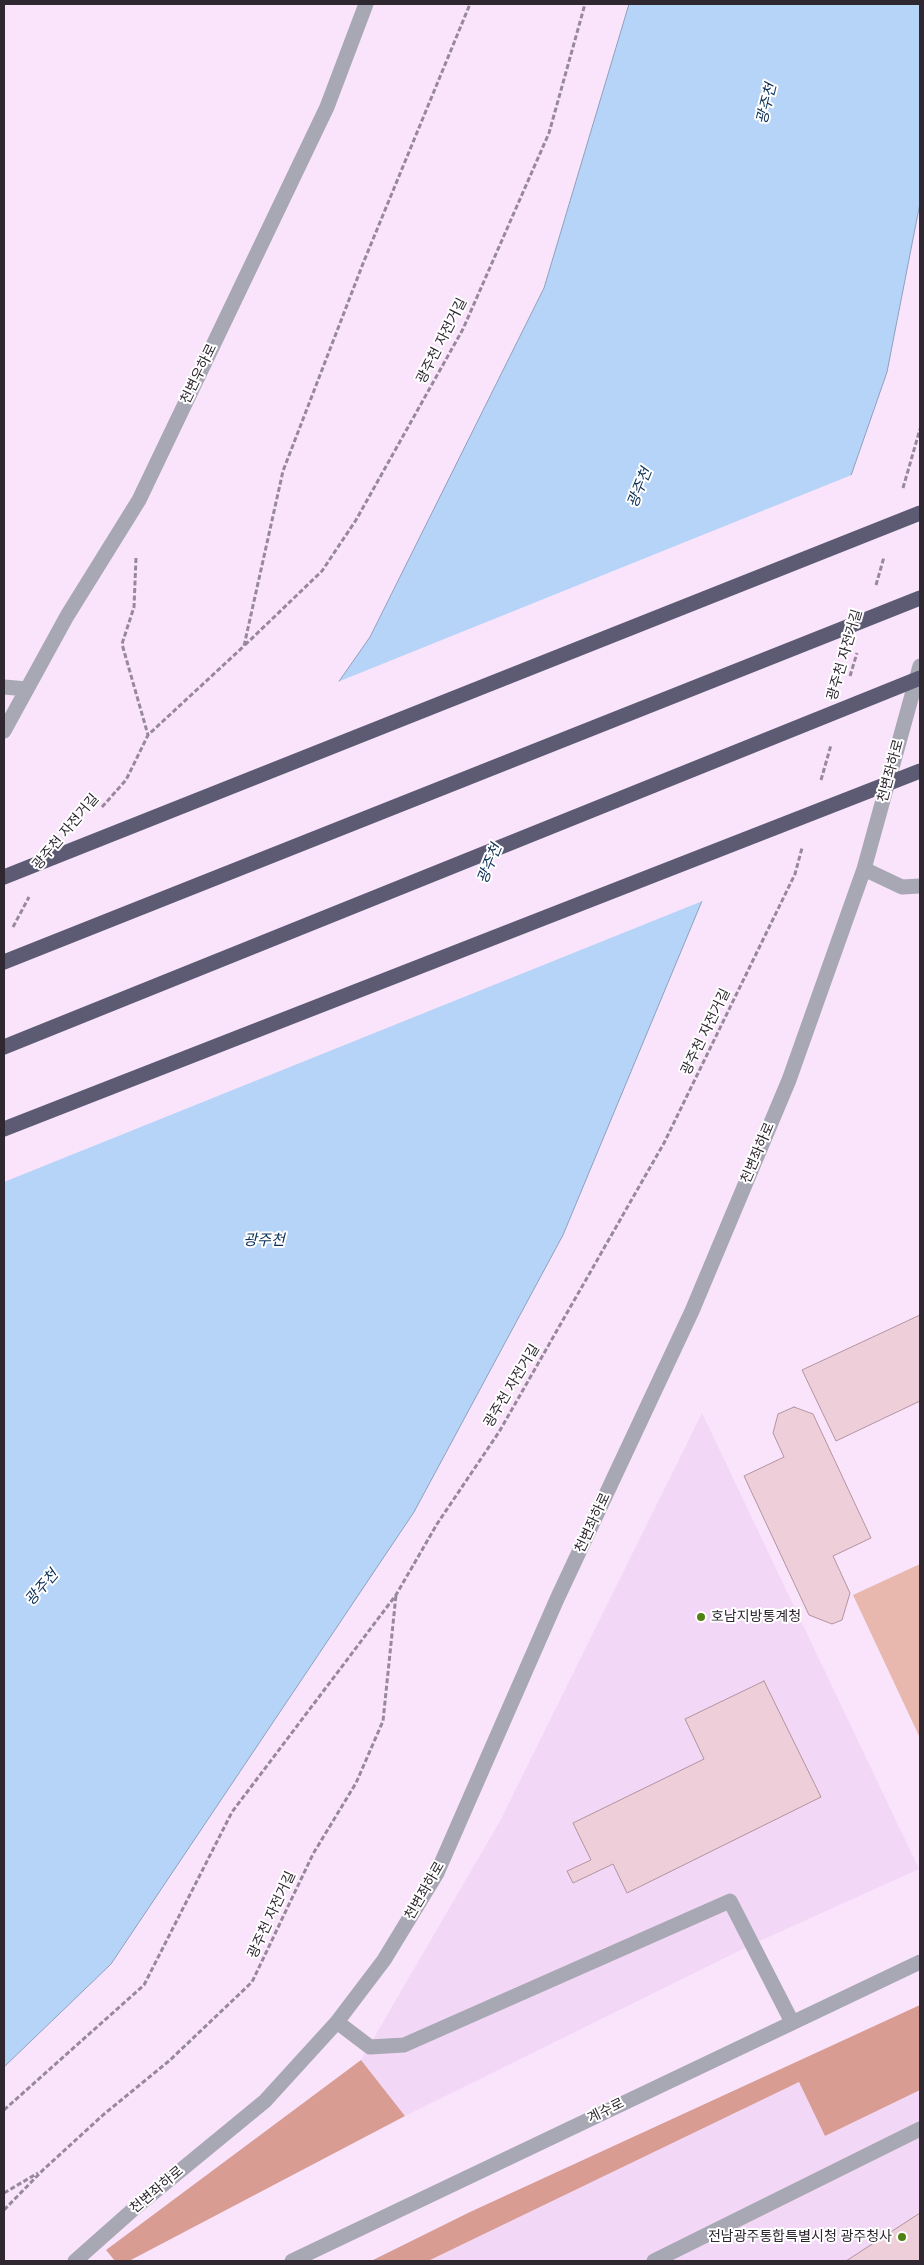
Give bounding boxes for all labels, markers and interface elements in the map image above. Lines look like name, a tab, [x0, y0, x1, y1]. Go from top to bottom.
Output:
water label: 광주천	[753, 82, 781, 126]
street label: 광주천 자전거길	[413, 295, 471, 387]
street label: 천변우하로	[177, 341, 221, 407]
water label: 광주천	[624, 465, 656, 511]
street label: 광주천 자전거길	[824, 608, 866, 702]
street label: 천변좌하로	[875, 738, 907, 804]
street label: 광주천 자전거길	[29, 791, 103, 873]
water label: 광주천	[474, 841, 506, 887]
street label: 광주천 자전거길	[678, 986, 734, 1078]
street label: 천변좌하로	[738, 1120, 778, 1186]
water label: 광주천	[243, 1232, 285, 1250]
street label: 광주천 자전거길	[481, 1341, 543, 1431]
street label: 천변좌하로	[572, 1490, 614, 1556]
water label: 광주천	[22, 1566, 62, 1610]
place label: 호남지방통계청	[711, 1609, 801, 1625]
marker: 호남지방통계청	[695, 1611, 707, 1623]
street label: 천변좌하로	[402, 1859, 448, 1923]
street label: 광주천 자전거길	[245, 1869, 299, 1961]
street label: 계수로	[585, 2095, 627, 2127]
street label: 천변좌하로	[127, 2163, 187, 2217]
place label: 전남광주통합특별시청 광주청사	[708, 2229, 892, 2245]
marker: 전남광주통합특별시청 광주청사	[896, 2231, 908, 2243]

